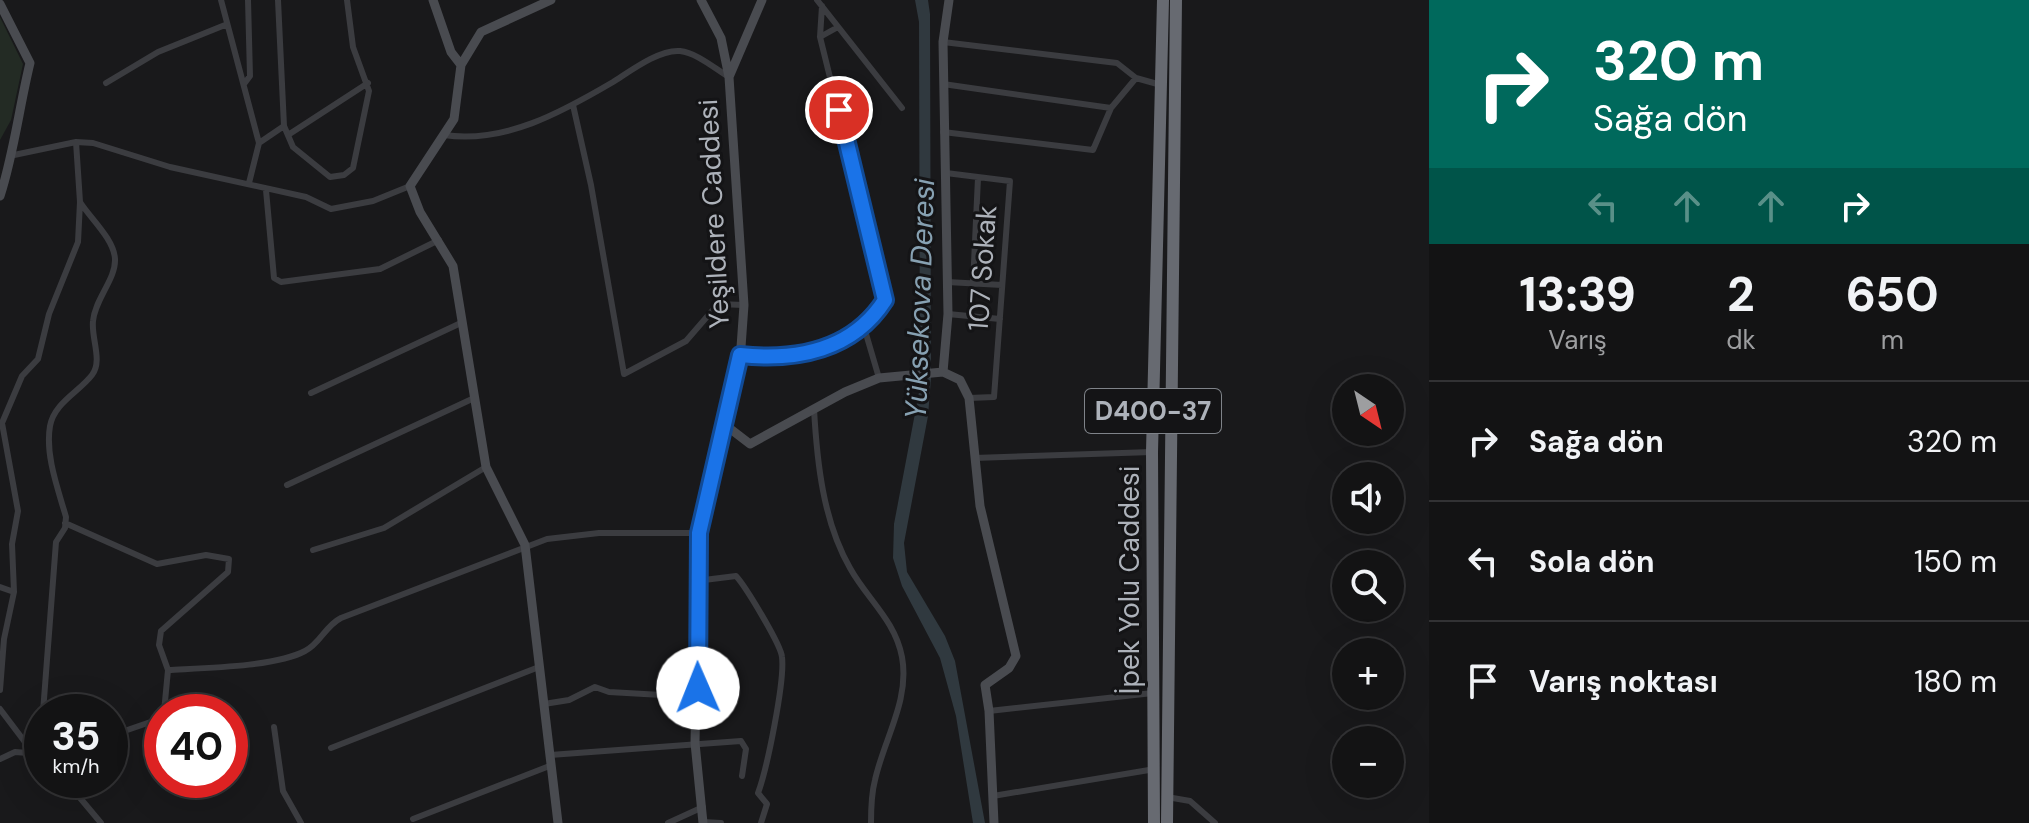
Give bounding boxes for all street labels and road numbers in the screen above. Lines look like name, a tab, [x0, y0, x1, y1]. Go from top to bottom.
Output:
street label: Yeşildere Caddesi	[689, 98, 738, 330]
street label: 107 Sokak	[960, 204, 1005, 332]
road number: D400-37	[1085, 389, 1221, 433]
street label: İpek Yolu Caddesi	[1111, 466, 1148, 694]

